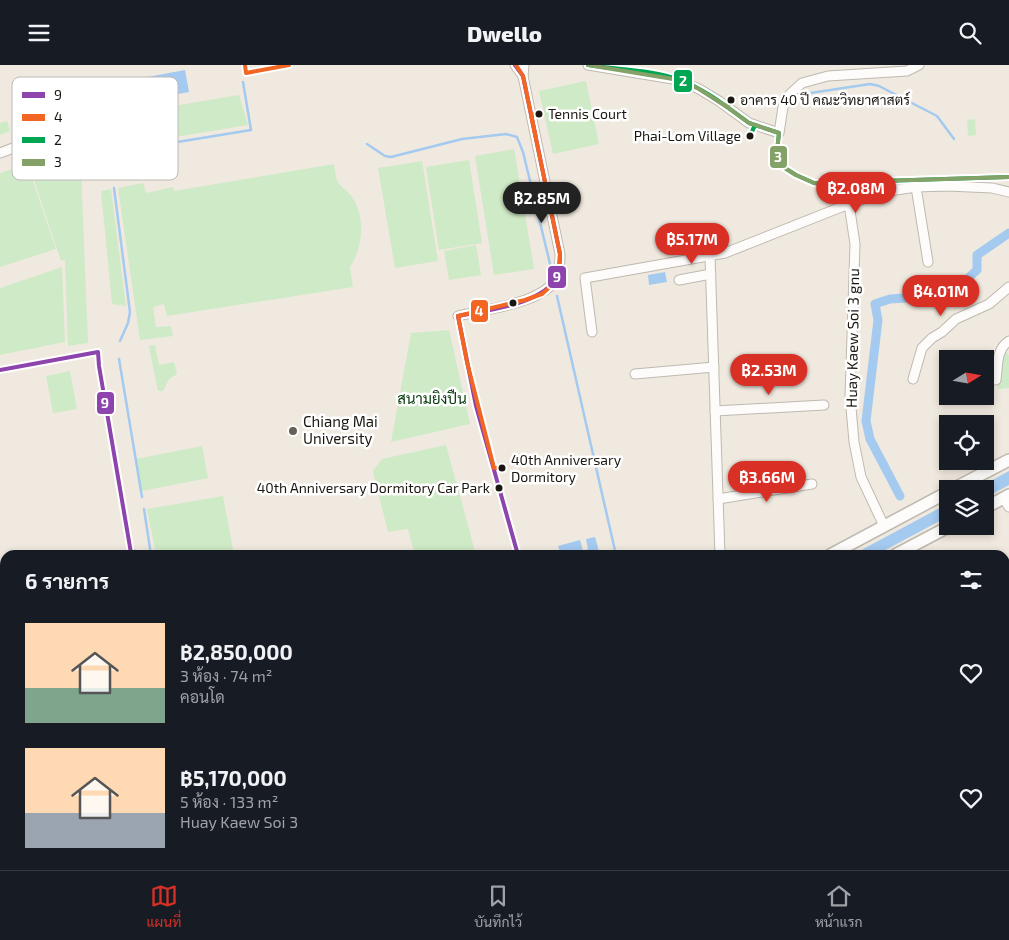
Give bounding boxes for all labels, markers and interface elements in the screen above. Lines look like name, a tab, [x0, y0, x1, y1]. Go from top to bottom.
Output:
icon: menu	[25, 19, 53, 47]
icon: search	[956, 19, 984, 47]
text: Dwello	[467, 20, 542, 46]
line badge: 2	[673, 69, 693, 93]
text: 2	[679, 72, 687, 89]
legend	[12, 77, 178, 180]
text: 9	[54, 86, 62, 103]
place label: อาคาร 40 ปี คณะวิทยาศาสตร์	[740, 91, 910, 108]
marker: อาคาร 40 ปี คณะวิทยาศาสตร์	[726, 95, 736, 105]
place label: Tennis Court	[548, 105, 627, 122]
text: 4	[54, 108, 63, 125]
marker: Tennis Court	[534, 109, 544, 119]
place label: Phai-Lom Village	[634, 127, 741, 144]
text: 2	[54, 131, 62, 148]
marker: Phai-Lom Village	[745, 131, 755, 141]
line badge: 3	[769, 145, 788, 169]
text: 3	[774, 148, 782, 165]
text: 3	[54, 153, 62, 170]
pin: ฿2.08M	[815, 171, 897, 214]
text: ฿2.08M	[827, 178, 885, 197]
pin: ฿2.85M	[501, 181, 583, 224]
text: ฿2.85M	[514, 188, 570, 207]
pin: ฿5.17M	[651, 223, 733, 265]
text: ฿5.17M	[666, 229, 718, 248]
line badge: 9	[547, 265, 567, 289]
text: 9	[553, 268, 561, 285]
street label: Huay Kaew Soi 3 gnu	[842, 268, 862, 408]
pin: ฿4.01M	[900, 275, 982, 317]
text: ฿4.01M	[913, 281, 969, 300]
unlabelled marker	[508, 298, 518, 308]
line badge: 4	[470, 299, 489, 323]
text: 4	[475, 302, 484, 319]
north arrow	[939, 350, 994, 405]
map controls	[939, 350, 994, 535]
pin: ฿2.53M	[728, 353, 810, 396]
text: ฿2.53M	[741, 360, 797, 379]
park label: สนามยิงปืน	[397, 389, 467, 407]
line badge: 9	[96, 391, 115, 415]
text: 9	[101, 394, 109, 411]
place label: Chiang Mai University	[303, 412, 378, 447]
button: locate	[939, 415, 994, 470]
marker: Chiang Mai University	[287, 425, 299, 437]
place label: 40th Anniversary Dormitory	[511, 451, 622, 485]
pin: ฿3.66M	[726, 461, 808, 503]
marker: 40th Anniversary Dormitory	[497, 463, 507, 473]
text: ฿3.66M	[739, 467, 795, 486]
place label: 40th Anniversary Dormitory Car Park	[257, 479, 490, 496]
button: layers	[939, 480, 994, 535]
marker: 40th Anniversary Dormitory Car Park	[494, 483, 504, 493]
icon: filters	[957, 566, 985, 594]
text: 6 รายการ	[25, 568, 109, 593]
text: ฿2,850,000	[180, 639, 293, 664]
icon: home	[65, 643, 125, 703]
icon: heart	[957, 659, 985, 687]
text: 3 ห้อง · 74 m²	[180, 666, 272, 685]
text: คอนโด	[180, 687, 225, 706]
text: ฿5,170,000	[180, 765, 287, 790]
icon: home	[65, 768, 125, 828]
icon: heart	[957, 784, 985, 812]
text: 5 ห้อง · 133 m²	[180, 792, 278, 811]
text: Huay Kaew Soi 3	[180, 812, 298, 831]
tab: แผนที่	[146, 882, 181, 930]
tab: บันทึกไว้	[474, 882, 522, 930]
tab: หน้าแรก	[815, 882, 863, 930]

